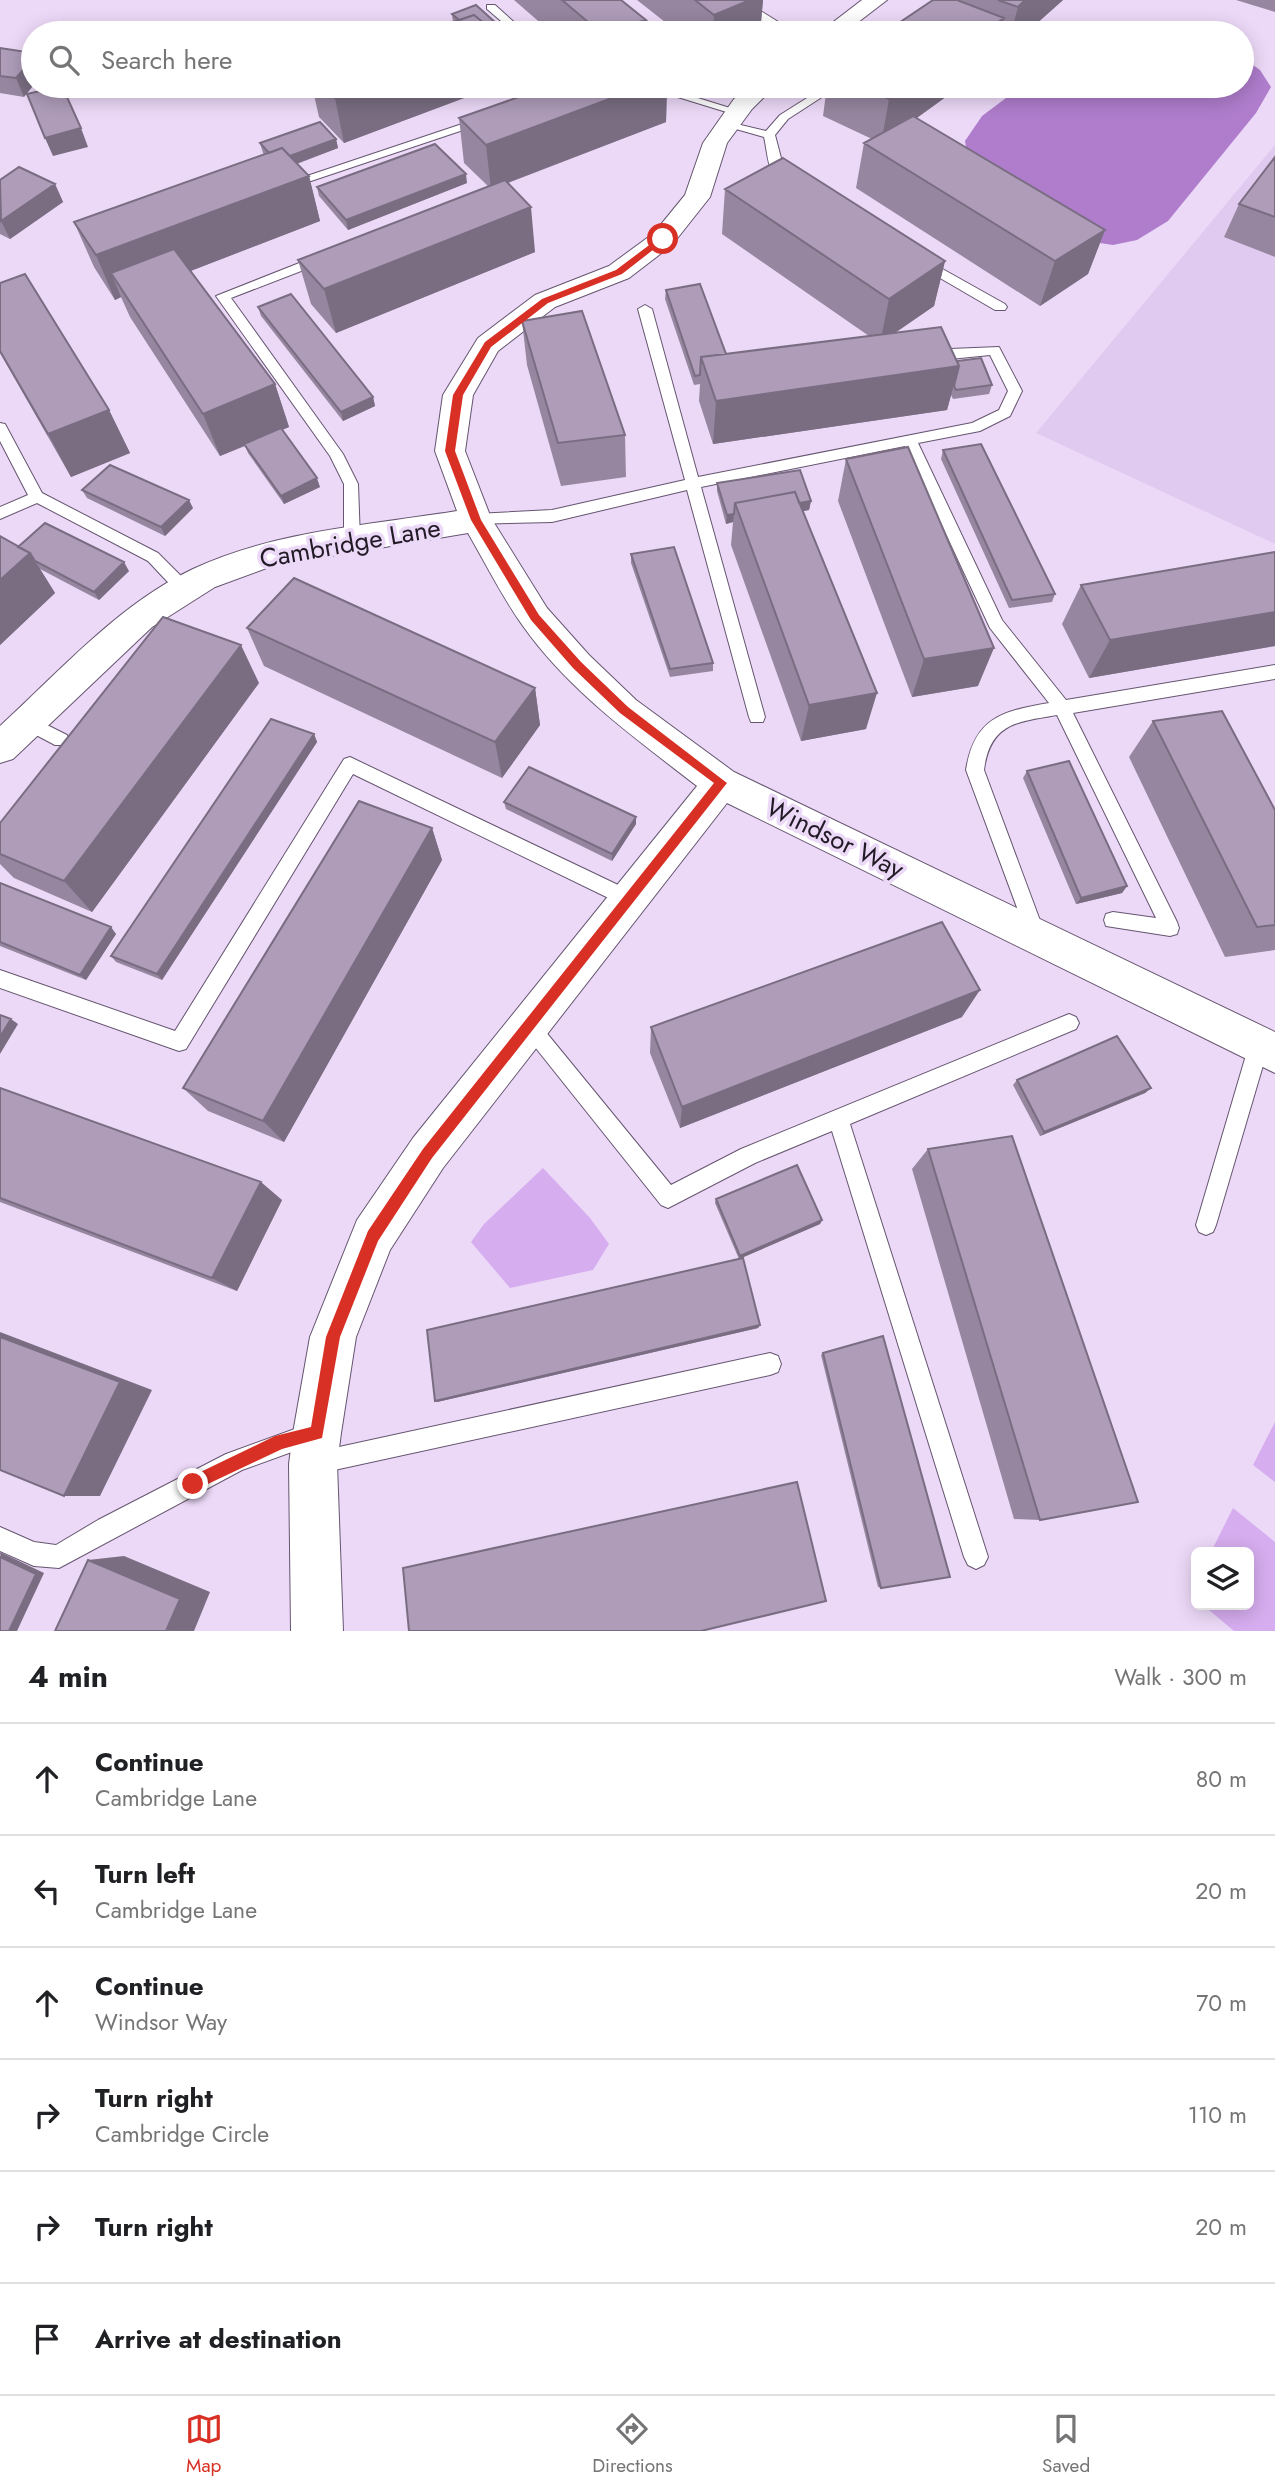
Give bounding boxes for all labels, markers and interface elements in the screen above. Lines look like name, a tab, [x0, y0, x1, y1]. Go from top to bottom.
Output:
search box	[21, 21, 1254, 98]
icon: search	[45, 41, 83, 79]
text: Search here	[101, 41, 233, 79]
route start	[647, 223, 678, 254]
street label: Cambridge Lane	[257, 508, 443, 578]
street label: Windsor Way	[760, 788, 911, 888]
route end	[177, 1468, 208, 1499]
map controls	[1191, 1547, 1254, 1610]
button: layers	[1191, 1547, 1254, 1610]
text: 4 min	[28, 1655, 108, 1698]
text: Walk · 300 m	[1114, 1660, 1247, 1694]
text: Continue	[95, 1743, 204, 1781]
icon: ahead	[28, 1760, 66, 1798]
text: 80 m	[1196, 1762, 1247, 1796]
text: Cambridge Lane	[95, 1781, 257, 1815]
text: Turn left	[95, 1855, 195, 1893]
icon: left	[28, 1872, 66, 1910]
text: 20 m	[1195, 1874, 1247, 1908]
text: Cambridge Lane	[95, 1893, 257, 1927]
text: Continue	[95, 1967, 204, 2005]
icon: ahead	[28, 1984, 66, 2022]
text: 70 m	[1196, 1986, 1247, 2020]
text: Windsor Way	[95, 2005, 227, 2039]
text: Turn right	[95, 2079, 213, 2117]
icon: right	[28, 2096, 66, 2134]
text: 110 m	[1188, 2098, 1247, 2132]
text: Cambridge Circle	[95, 2117, 269, 2151]
icon: right	[28, 2208, 66, 2246]
text: Turn right	[95, 2208, 213, 2246]
text: 20 m	[1195, 2210, 1247, 2244]
icon: arrive	[28, 2320, 66, 2358]
text: Arrive at destination	[95, 2320, 342, 2358]
tab: Map	[185, 2410, 223, 2479]
tab: Directions	[592, 2410, 673, 2479]
tab: Saved	[1042, 2410, 1090, 2479]

